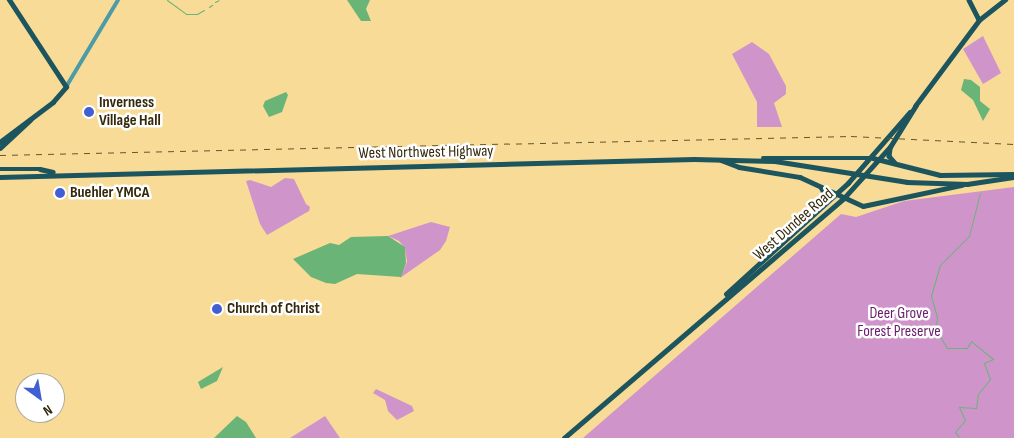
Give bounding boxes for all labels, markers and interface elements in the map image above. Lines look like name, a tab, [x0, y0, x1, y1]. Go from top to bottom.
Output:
place label: Inverness Village Hall	[99, 93, 161, 131]
marker: Inverness Village Hall	[83, 106, 95, 118]
street label: West Northwest Highway	[358, 142, 494, 164]
place label: Buehler YMCA	[70, 183, 149, 203]
street label: West Dundee Road	[750, 185, 838, 265]
marker: Buehler YMCA	[54, 187, 66, 199]
place label: Church of Christ	[227, 299, 320, 319]
marker: Church of Christ	[211, 303, 223, 315]
park label: Deer Grove Forest Preserve	[857, 304, 941, 342]
north arrow	[15, 373, 65, 423]
text: N	[40, 401, 55, 419]

